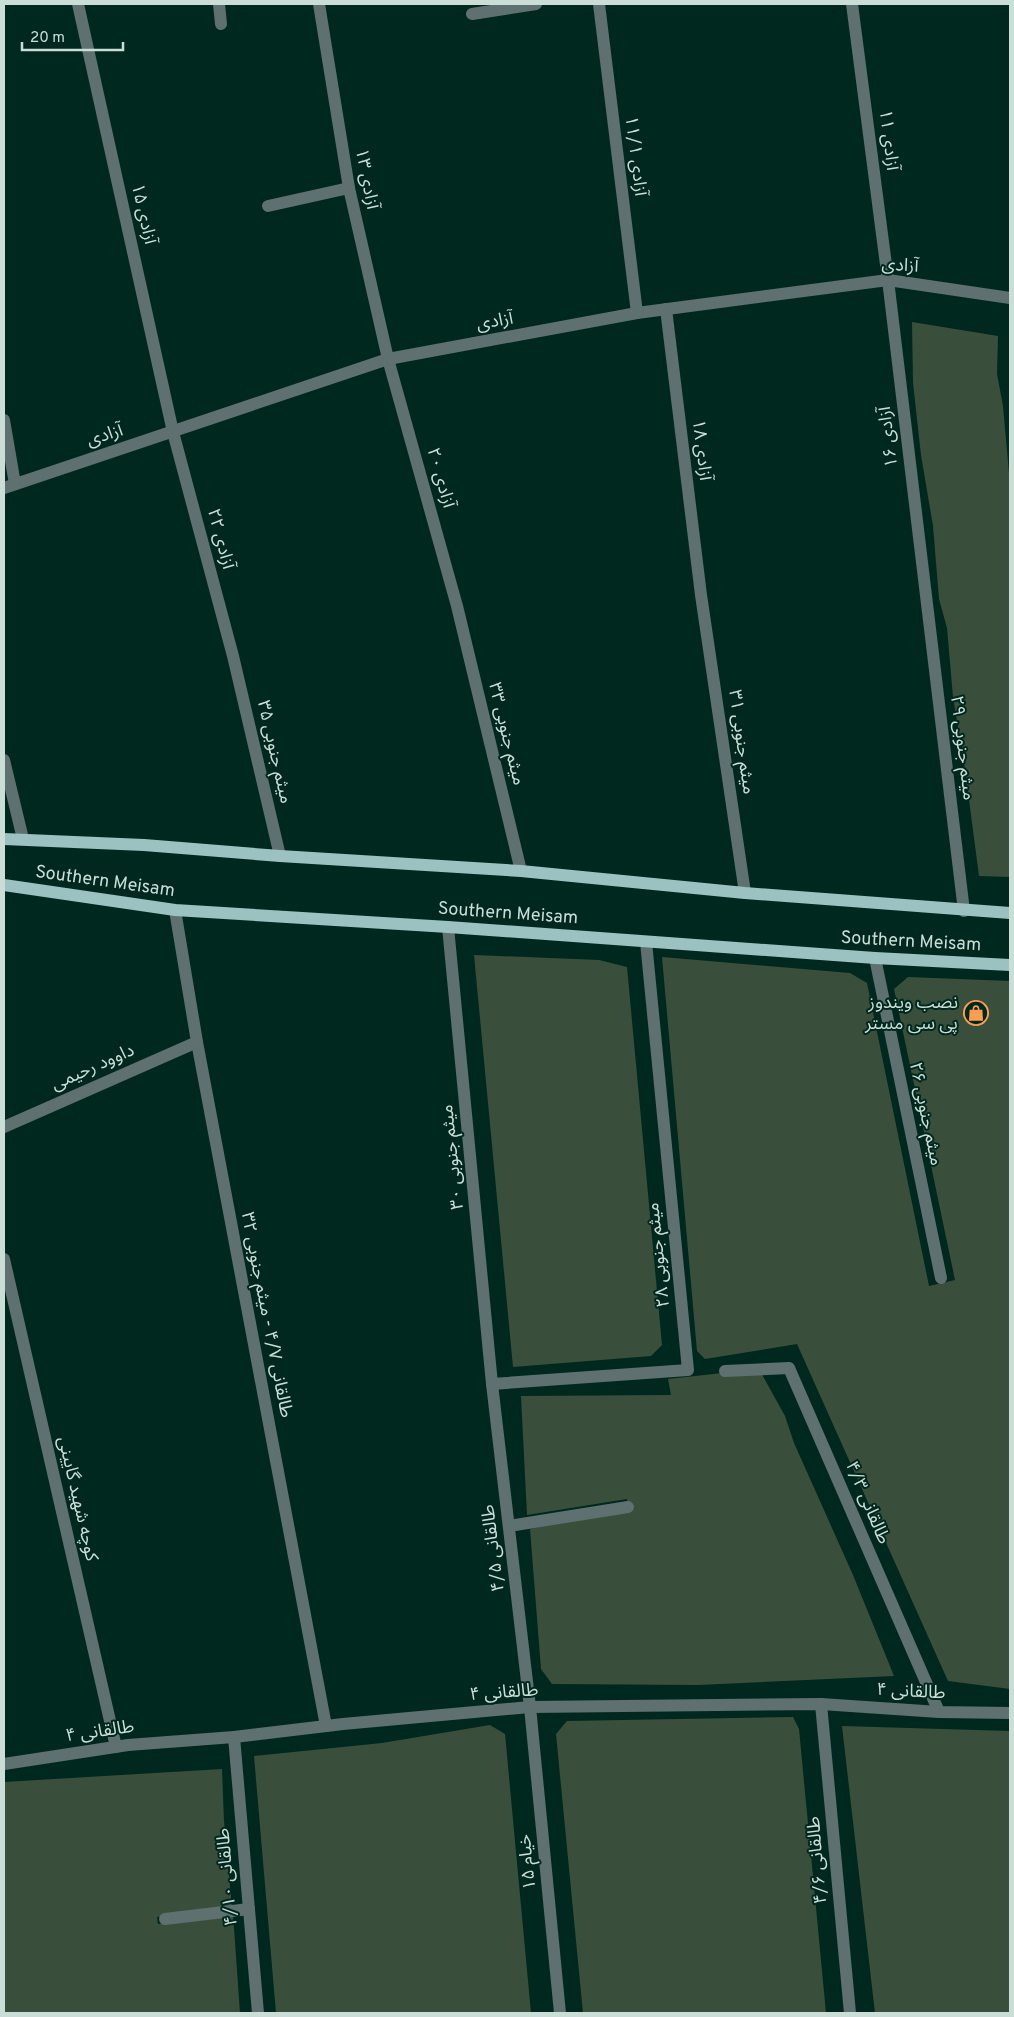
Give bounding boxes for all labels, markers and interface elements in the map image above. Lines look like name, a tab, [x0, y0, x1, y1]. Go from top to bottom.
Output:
scale bar	[22, 20, 124, 52]
text: 20 m	[30, 29, 65, 48]
street label: آزادی ۱۱	[873, 108, 903, 173]
street label: آزادی ۱۱/۱	[619, 114, 651, 198]
street label: آزادی ۱۳	[349, 146, 383, 212]
street label: آزادی ۱۵	[125, 181, 161, 247]
street label: آزادی	[881, 253, 920, 279]
street label: آزادی	[475, 307, 516, 337]
street label: آزادی ۱۶	[874, 404, 904, 469]
street label: آزادی ۱۸	[686, 418, 716, 483]
street label: آزادی	[84, 419, 127, 453]
street label: آزادی ۲۰	[420, 445, 460, 512]
street label: آزادی ۲۲	[201, 506, 239, 573]
street label: میثم جنوبی ۳۳	[482, 680, 530, 788]
street label: میثم جنوبی ۳۱	[722, 688, 760, 796]
street label: میثم جنوبی ۲۹	[944, 694, 980, 802]
street label: میثم جنوبی ۳۵	[251, 698, 297, 806]
street label: Southern Meisam	[34, 861, 176, 903]
street label: Southern Meisam	[437, 898, 579, 930]
street label: Southern Meisam	[840, 927, 982, 957]
place label: نصب ویندوز پی سی مستر	[864, 992, 958, 1036]
shop icon: نصب ویندوز پی سی مستر	[963, 1000, 989, 1026]
street label: داوود رحیمی	[48, 1039, 138, 1097]
street label: میثم جنوبی ۲۶	[903, 1060, 947, 1168]
street label: میثم جنوبی ۳۰	[436, 1103, 470, 1211]
street label: میثم جنوبی ۲۸	[642, 1201, 676, 1309]
street label: طالقانی ۴/۷ - میثم جنوبی ۳۲	[235, 1210, 297, 1420]
street label: کوچه شهید گایینی	[51, 1434, 103, 1564]
street label: طالقانی ۴/۳	[839, 1458, 895, 1548]
street label: طالقانی ۴/۵	[477, 1503, 511, 1593]
street label: طالقانی ۴	[469, 1679, 539, 1707]
street label: طالقانی ۴	[876, 1679, 946, 1705]
street label: طالقانی ۴	[64, 1716, 136, 1748]
street label: طالقانی ۴/۶	[803, 1815, 833, 1905]
street label: طالقانی ۴/۱۰	[212, 1827, 244, 1927]
street label: خیام ۱۵	[514, 1833, 543, 1891]

